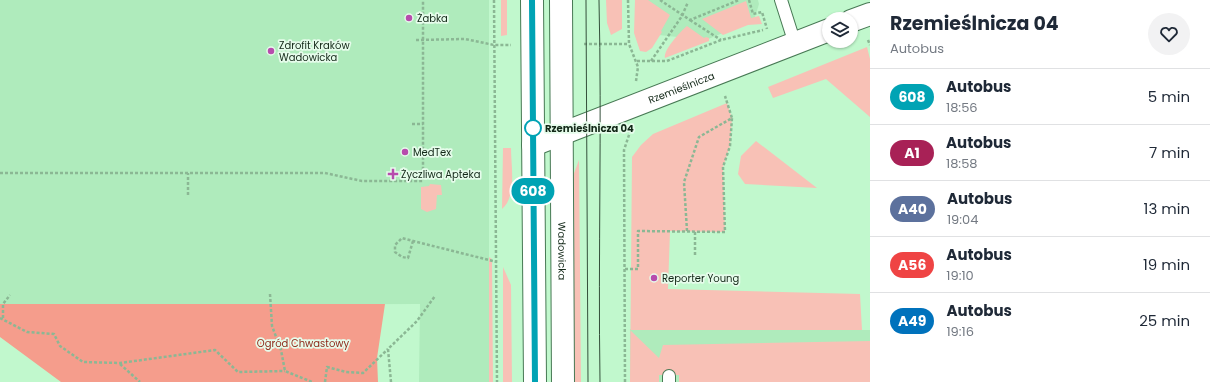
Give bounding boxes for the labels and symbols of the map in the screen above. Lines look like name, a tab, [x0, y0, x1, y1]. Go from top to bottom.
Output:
place label: Żabka	[417, 11, 448, 26]
marker: Żabka	[404, 13, 414, 23]
place label: Zdrofit Kraków Wadowicka	[279, 38, 350, 65]
marker: Zdrofit Kraków Wadowicka	[266, 46, 276, 56]
street label: Rzemieślnicza	[646, 68, 716, 107]
marker: Rzemieślnicza 04	[524, 119, 542, 137]
place label: Rzemieślnicza 04	[545, 121, 634, 136]
place label: MedTex	[413, 145, 451, 160]
marker: MedTex	[400, 147, 410, 157]
place label: Życzliwa Apteka	[401, 167, 480, 182]
marker: Życzliwa Apteka	[388, 169, 398, 179]
line badge: 608	[510, 178, 556, 204]
street label: Wadowicka	[555, 222, 570, 280]
place label: Reporter Young	[662, 271, 739, 286]
marker: Reporter Young	[649, 273, 659, 283]
park label: Ogród Chwastowy	[257, 336, 350, 351]

